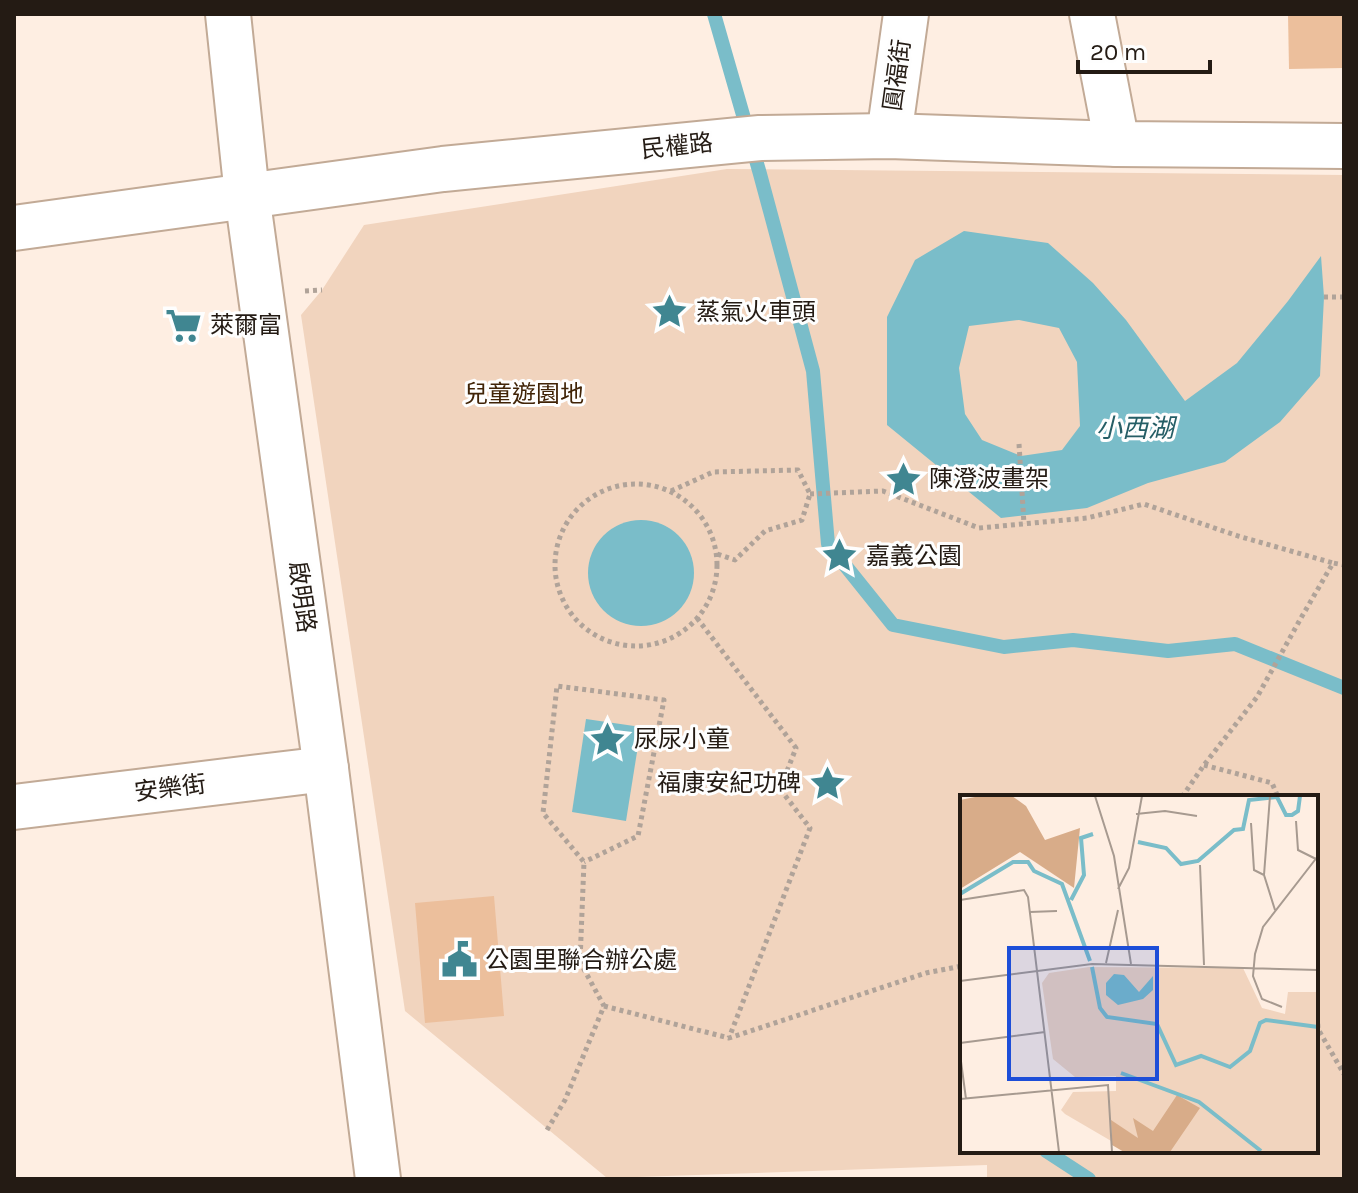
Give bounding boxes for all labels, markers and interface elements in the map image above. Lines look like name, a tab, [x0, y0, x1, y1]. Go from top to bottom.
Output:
scale bar	[1078, 24, 1210, 74]
street label: 圓福街	[878, 37, 916, 113]
text: 20 m	[1090, 38, 1146, 66]
street label: 民權路	[640, 128, 714, 164]
place icon: 蒸氣火車頭	[651, 293, 689, 331]
place label: 蒸氣火車頭	[696, 298, 816, 326]
supermarket icon: 萊爾富	[165, 306, 203, 344]
place label: 萊爾富	[210, 311, 282, 339]
park label: 兒童遊園地	[464, 380, 584, 408]
water label: 小西湖	[1096, 413, 1178, 444]
place icon: 陳澄波畫架	[884, 460, 922, 498]
place label: 陳澄波畫架	[929, 465, 1049, 493]
place icon: 嘉義公園	[821, 537, 859, 575]
place label: 嘉義公園	[866, 542, 962, 570]
street label: 啟明路	[283, 559, 321, 635]
place icon: 尿尿小童	[589, 720, 627, 758]
place label: 尿尿小童	[634, 725, 730, 753]
place icon: 福康安紀功碑	[808, 764, 846, 802]
place label: 福康安紀功碑	[657, 769, 801, 797]
street label: 安樂街	[133, 770, 207, 806]
inset map	[960, 795, 1318, 1153]
public building icon: 公園里聯合辦公處	[440, 941, 478, 979]
place label: 公園里聯合辦公處	[485, 946, 677, 974]

